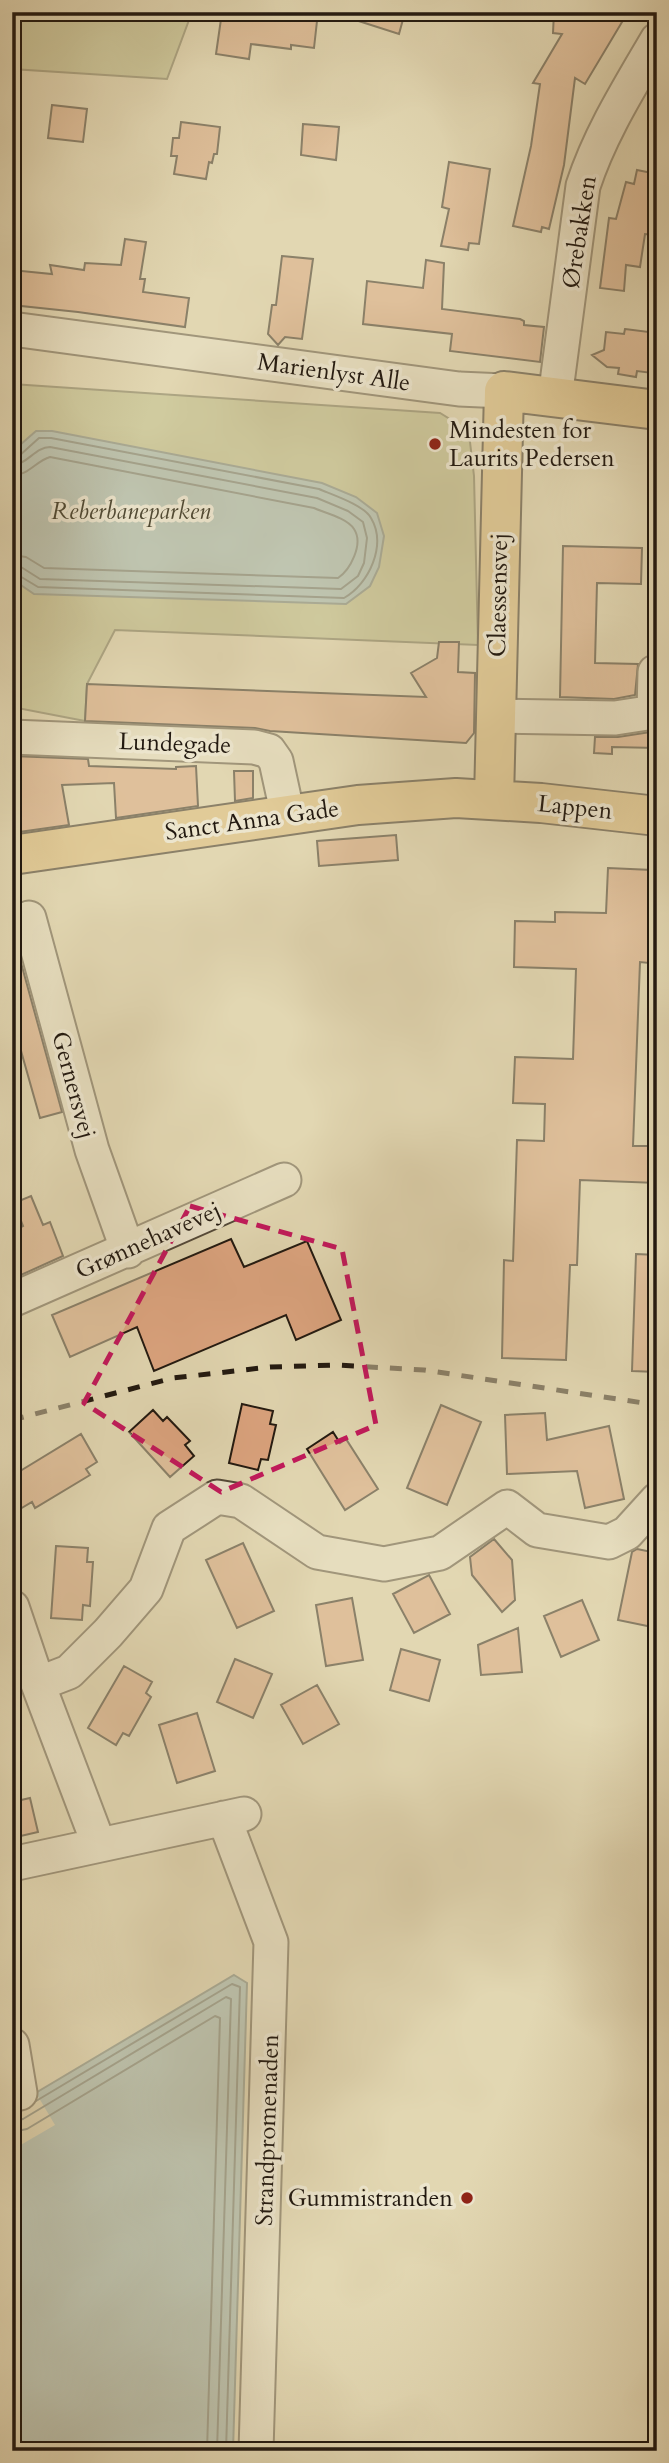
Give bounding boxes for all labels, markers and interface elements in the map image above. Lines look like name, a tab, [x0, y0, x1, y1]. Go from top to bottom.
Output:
street label: Ørebakken	[554, 173, 605, 291]
street label: Marienlyst Alle	[255, 345, 413, 400]
place label: Mindesten for Laurits Pedersen	[449, 414, 615, 475]
marker: Mindesten for Laurits Pedersen	[427, 436, 443, 452]
park label: Reberbaneparken	[51, 495, 211, 528]
street label: Claessensvej	[481, 533, 516, 657]
street label: Lundegade	[118, 725, 232, 762]
street label: Lappen	[536, 787, 614, 828]
street label: Sanct Anna Gade	[163, 792, 341, 849]
street label: Gernersvej	[43, 1028, 104, 1142]
street label: Grønnehavevej	[70, 1194, 226, 1287]
street label: Strandpromenaden	[248, 2033, 287, 2227]
place label: Gummistranden	[288, 2182, 453, 2215]
marker: Gummistranden	[459, 2190, 475, 2206]

